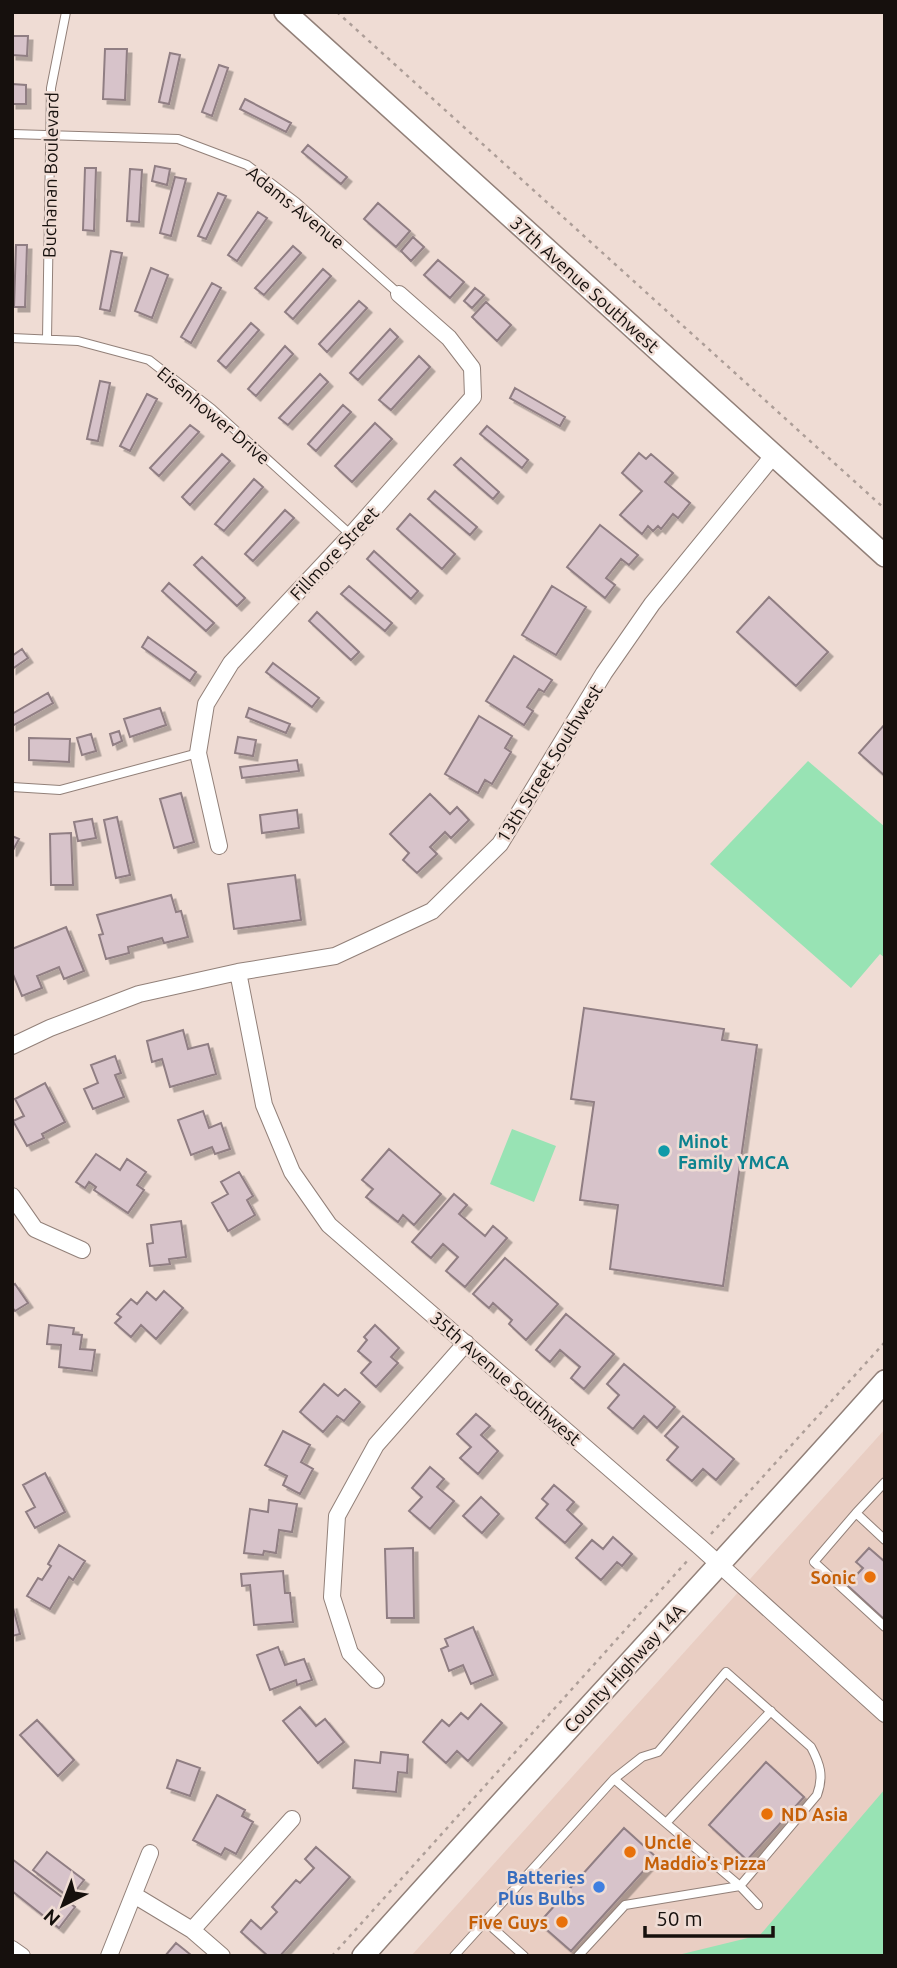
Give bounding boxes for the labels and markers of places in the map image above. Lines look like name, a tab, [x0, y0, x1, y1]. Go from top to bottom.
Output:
place label: Minot Family YMCA	[678, 1131, 790, 1172]
marker: Minot Family YMCA	[656, 1143, 672, 1159]
place label: Sonic	[811, 1567, 856, 1587]
marker: Sonic	[862, 1569, 878, 1585]
place label: ND Asia	[781, 1804, 848, 1824]
marker: ND Asia	[759, 1806, 775, 1822]
place label: Uncle Maddio’s Pizza	[644, 1832, 766, 1873]
marker: Uncle Maddio’s Pizza	[622, 1844, 638, 1860]
place label: Batteries Plus Bulbs	[498, 1867, 585, 1908]
marker: Batteries Plus Bulbs	[591, 1879, 607, 1895]
place label: Five Guys	[468, 1912, 548, 1932]
marker: Five Guys	[554, 1914, 570, 1930]

